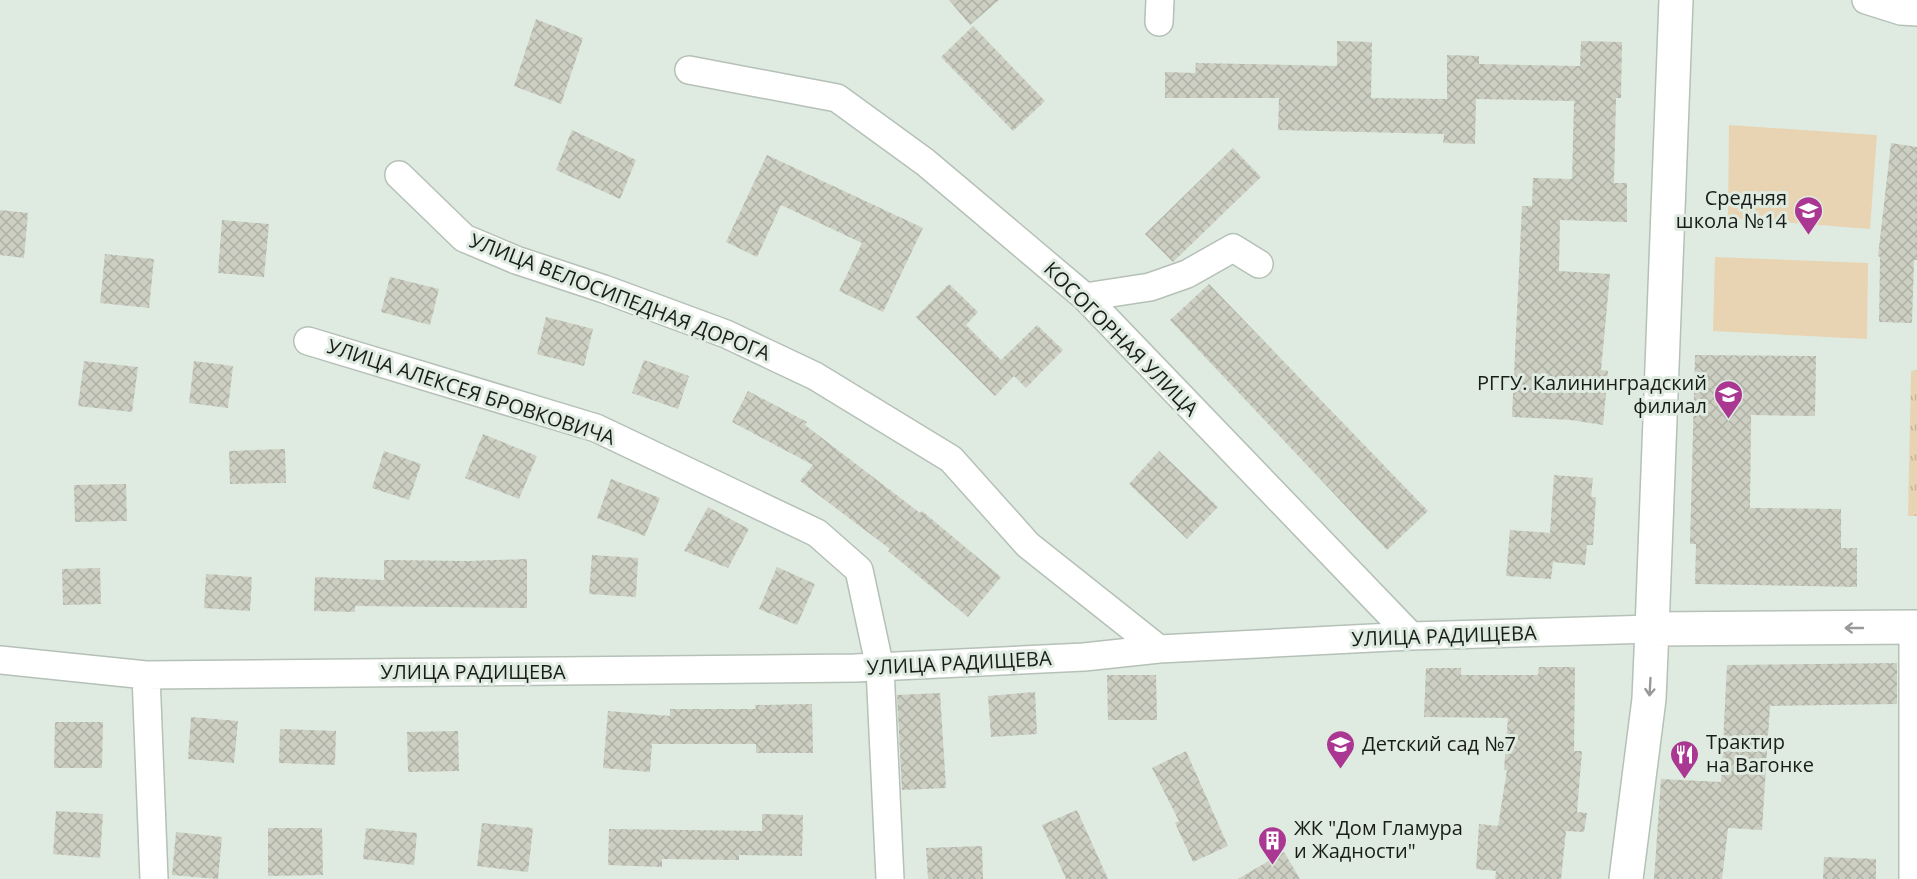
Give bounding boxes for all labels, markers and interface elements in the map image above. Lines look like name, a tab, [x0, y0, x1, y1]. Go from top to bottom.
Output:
place label: Средняя школа №14	[1676, 184, 1788, 234]
school or university icon: Средняя школа №14	[1792, 194, 1824, 236]
street label: УЛИЦА ВЕЛОСИПЕДНАЯ ДОРОГА	[466, 227, 775, 367]
street label: КОСОГОРНАЯ УЛИЦА	[1038, 256, 1205, 422]
street label: УЛИЦА АЛЕКСЕЯ БРОВКОВИЧА	[324, 332, 619, 451]
place label: РГГУ. Калининградский филиал	[1477, 369, 1707, 419]
school or university icon: РГГУ. Калининградский филиал	[1712, 378, 1744, 420]
street label: УЛИЦА РАДИЩЕВА	[1351, 619, 1537, 652]
one-way arrow	[1845, 622, 1865, 634]
street label: УЛИЦА РАДИЩЕВА	[866, 644, 1052, 681]
street label: УЛИЦА РАДИЩЕВА	[380, 658, 566, 685]
one-way arrow	[1644, 677, 1655, 697]
school or university icon: Детский сад №7	[1325, 728, 1357, 770]
place label: Трактир на Вагонке	[1706, 728, 1814, 778]
place label: Детский сад №7	[1362, 730, 1516, 757]
restaurant icon: Трактир на Вагонке	[1669, 738, 1701, 780]
place label: ЖК "Дом Гламура и Жадности"	[1294, 814, 1463, 864]
building icon: ЖК "Дом Гламура и Жадности"	[1257, 824, 1289, 866]

